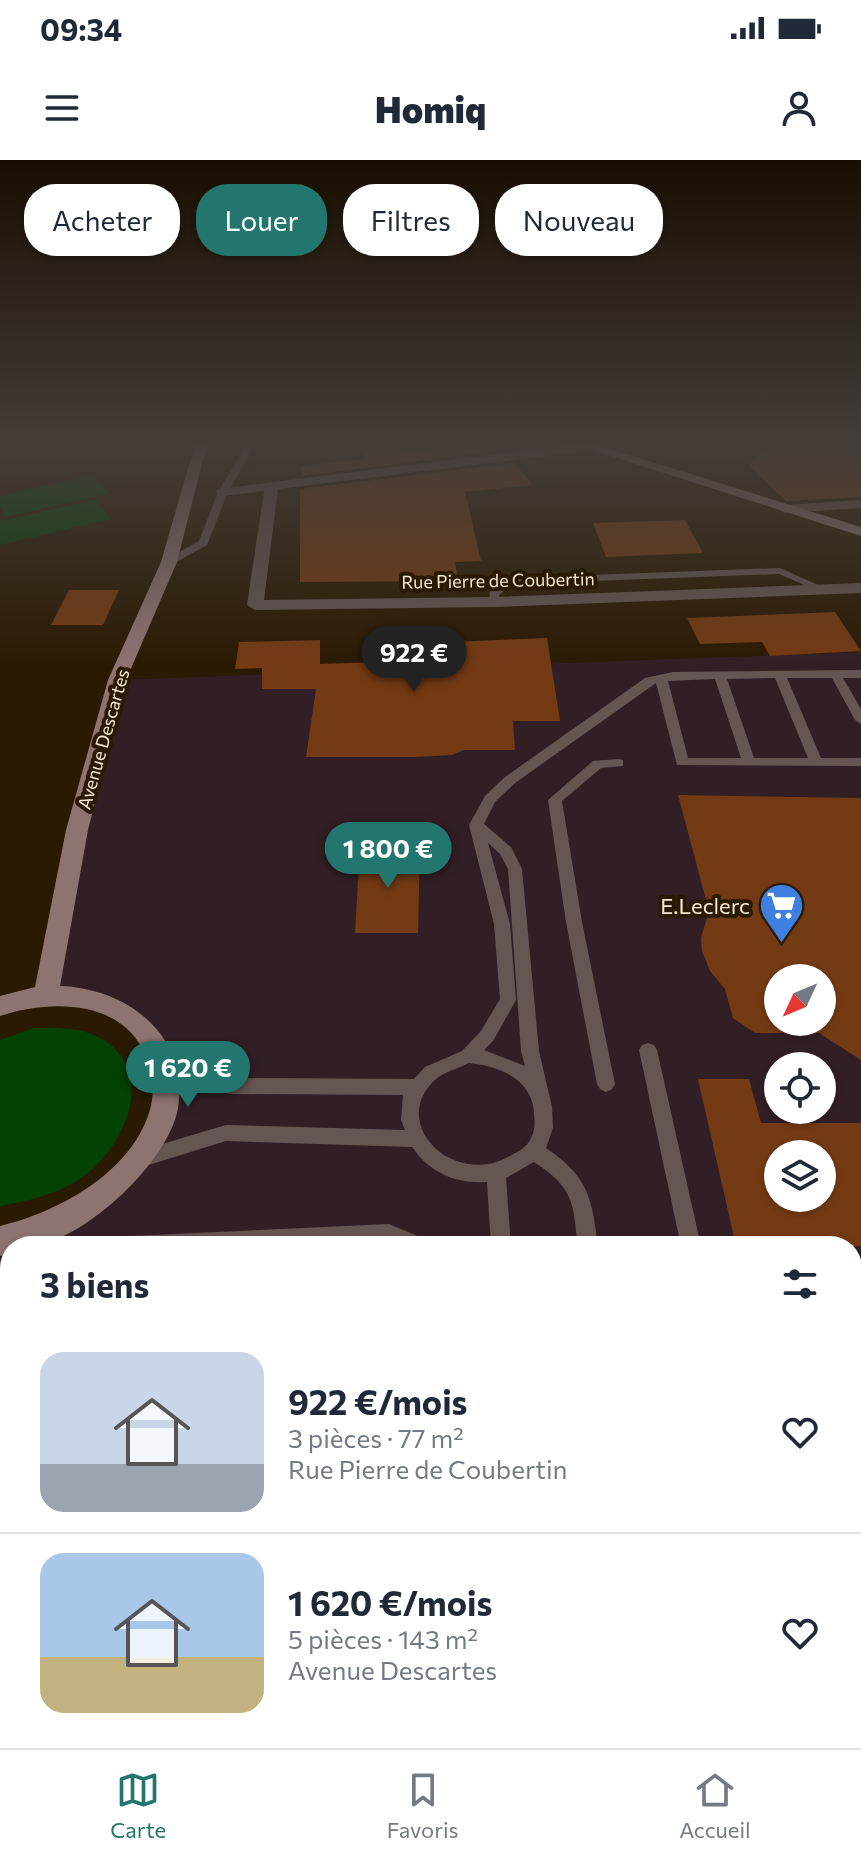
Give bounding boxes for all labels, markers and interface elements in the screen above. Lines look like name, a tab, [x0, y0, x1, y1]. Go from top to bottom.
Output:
text: 09:34	[40, 10, 122, 47]
icon: menu	[40, 86, 84, 130]
text: Homiq	[375, 86, 486, 130]
icon: person	[777, 86, 821, 130]
chip: Acheter	[24, 184, 180, 256]
chip: Louer	[196, 184, 327, 256]
chip: Filtres	[343, 184, 479, 256]
chip: Nouveau	[495, 184, 663, 256]
street label: Rue Pierre de Coubertin	[401, 567, 595, 593]
pin: 922 €	[358, 626, 470, 694]
text: 922 €	[380, 636, 448, 667]
street label: Avenue Descartes	[72, 666, 134, 812]
pin: 1 800 €	[314, 822, 462, 890]
text: 1 800 €	[343, 832, 433, 863]
supermarket icon: E.Leclerc	[757, 881, 805, 944]
place label: E.Leclerc	[660, 892, 750, 919]
north arrow	[764, 964, 836, 1036]
map controls	[764, 964, 836, 1212]
pin: 1 620 €	[114, 1041, 262, 1109]
text: 1 620 €	[144, 1051, 232, 1082]
button: locate	[764, 1052, 836, 1124]
button: layers	[764, 1140, 836, 1212]
icon: filters	[778, 1262, 822, 1306]
text: 3 biens	[40, 1263, 149, 1305]
text: 922 €/mois	[288, 1380, 467, 1422]
icon: home	[104, 1384, 200, 1480]
icon: heart	[778, 1410, 822, 1454]
text: 3 pièces · 77 m²	[288, 1422, 464, 1453]
text: Rue Pierre de Coubertin	[288, 1453, 568, 1484]
text: 1 620 €/mois	[288, 1581, 492, 1623]
icon: home	[104, 1585, 200, 1681]
icon: heart	[778, 1611, 822, 1655]
text: 5 pièces · 143 m²	[288, 1623, 478, 1654]
text: Avenue Descartes	[288, 1654, 497, 1685]
tab: Carte	[110, 1768, 166, 1843]
tab: Favoris	[387, 1768, 459, 1843]
tab: Accueil	[679, 1768, 751, 1843]

